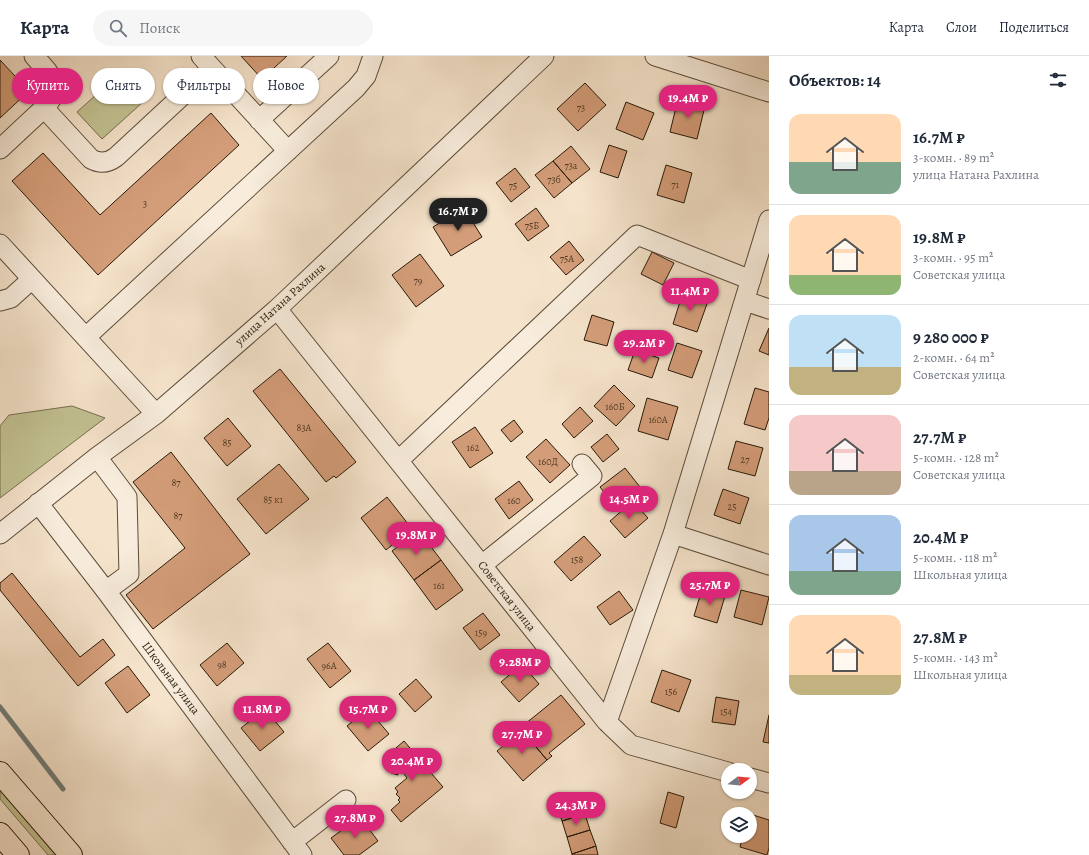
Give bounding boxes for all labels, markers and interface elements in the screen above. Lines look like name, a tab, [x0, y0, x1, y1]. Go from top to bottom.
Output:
search box	[93, 10, 373, 46]
text: Карта	[20, 15, 69, 41]
icon: search	[107, 17, 129, 39]
text: Поиск	[139, 18, 180, 38]
text: Карта	[889, 18, 924, 37]
text: Слои	[946, 18, 977, 37]
text: Поделиться	[999, 18, 1069, 37]
chip: Купить	[12, 68, 83, 104]
chip: Снять	[91, 68, 155, 104]
chip: Фильтры	[163, 68, 245, 104]
chip: Новое	[253, 68, 319, 104]
text: Объектов: 14	[789, 69, 881, 92]
icon: filters	[1047, 69, 1069, 91]
pin: 19.4M ₽	[651, 85, 725, 119]
text: 19.4M ₽	[668, 89, 708, 106]
house number: 73	[577, 101, 585, 114]
text: 16.7M ₽	[913, 126, 965, 149]
icon: home	[821, 130, 869, 178]
text: 3-комн. · 89 m²	[913, 149, 994, 166]
house number: 73а	[565, 159, 578, 172]
text: улица Натана Рахлина	[913, 166, 1039, 183]
house number: 73б	[547, 173, 561, 186]
house number: 71	[671, 178, 679, 191]
house number: 75	[509, 179, 517, 192]
house number: 3	[143, 197, 147, 210]
pin: 16.7M ₽	[421, 198, 495, 232]
text: 16.7M ₽	[438, 202, 478, 219]
house number: 75Б	[525, 219, 539, 232]
text: 19.8M ₽	[913, 226, 966, 249]
icon: home	[821, 231, 869, 279]
text: 3-комн. · 95 m²	[913, 249, 993, 266]
house number: 75А	[560, 252, 574, 265]
street label: улица Натана Рахлина	[231, 259, 329, 350]
text: Советская улица	[913, 266, 1005, 283]
house number: 79	[414, 274, 423, 287]
pin: 11.4M ₽	[653, 278, 727, 312]
text: 11.4M ₽	[671, 282, 709, 299]
text: 9 280 000 ₽	[913, 326, 989, 349]
pin: 29.2M ₽	[607, 330, 681, 364]
icon: home	[821, 331, 869, 379]
text: 29.2M ₽	[623, 334, 665, 351]
text: 2-комн. · 64 m²	[913, 349, 994, 366]
text: Советская улица	[913, 366, 1005, 383]
house number: 160Б	[605, 400, 625, 413]
house number: 160А	[648, 413, 668, 426]
house number: 83А	[297, 421, 312, 434]
text: 27.7M ₽	[913, 426, 966, 449]
icon: home	[821, 431, 869, 479]
house number: 85	[222, 436, 232, 449]
house number: 162	[467, 441, 480, 454]
text: 5-комн. · 128 m²	[913, 449, 999, 466]
house number: 27	[741, 453, 750, 466]
house number: 160Д	[538, 455, 558, 468]
text: Советская улица	[913, 466, 1005, 483]
house number: 87	[171, 476, 181, 489]
pin: 14.5M ₽	[592, 486, 666, 520]
text: 14.5M ₽	[609, 490, 649, 507]
house number: 85 к1	[263, 493, 283, 506]
house number: 160	[507, 494, 521, 507]
house number: 25	[727, 500, 737, 513]
house number: 87	[173, 509, 183, 522]
pin: 19.8M ₽	[379, 522, 453, 556]
text: 19.8M ₽	[396, 526, 436, 543]
text: 20.4M ₽	[913, 526, 968, 549]
icon: home	[821, 531, 869, 579]
text: 5-комн. · 118 m²	[913, 549, 997, 566]
house number: 158	[571, 553, 583, 566]
street label: Советская улица	[474, 557, 540, 635]
text: Школьная улица	[913, 566, 1008, 583]
pin: 25.7M ₽	[673, 572, 747, 606]
text: 25.7M ₽	[690, 576, 730, 593]
house number: 161	[433, 579, 445, 592]
house number: 159	[475, 626, 488, 639]
text: 27.8M ₽	[913, 626, 967, 649]
icon: home	[821, 631, 869, 679]
street label: Школьная улица	[138, 638, 204, 718]
pin: 9.28M ₽	[483, 649, 557, 683]
text: 5-комн. · 143 m²	[913, 649, 998, 666]
text: 9.28M ₽	[499, 653, 541, 670]
house number: 98	[217, 658, 227, 671]
house number: 96А	[321, 659, 337, 672]
text: Школьная улица	[913, 666, 1008, 683]
house number: 156	[665, 685, 678, 698]
pin: 11.8M ₽	[225, 696, 299, 730]
pin: 15.7M ₽	[331, 696, 405, 730]
text: 11.8M ₽	[243, 700, 281, 717]
text: 15.7M ₽	[348, 700, 388, 717]
house number: 154	[720, 705, 733, 718]
pin: 27.7M ₽	[485, 721, 559, 755]
text: 27.7M ₽	[502, 725, 542, 742]
pin: 20.4M ₽	[375, 748, 449, 782]
text: 20.4M ₽	[391, 752, 433, 769]
north arrow	[721, 763, 757, 799]
map controls	[721, 763, 757, 843]
pin: 24.3M ₽	[539, 792, 613, 826]
text: 24.3M ₽	[555, 796, 597, 813]
pin: 27.8M ₽	[318, 805, 392, 839]
button: layers	[721, 807, 757, 843]
text: 27.8M ₽	[334, 809, 376, 826]

